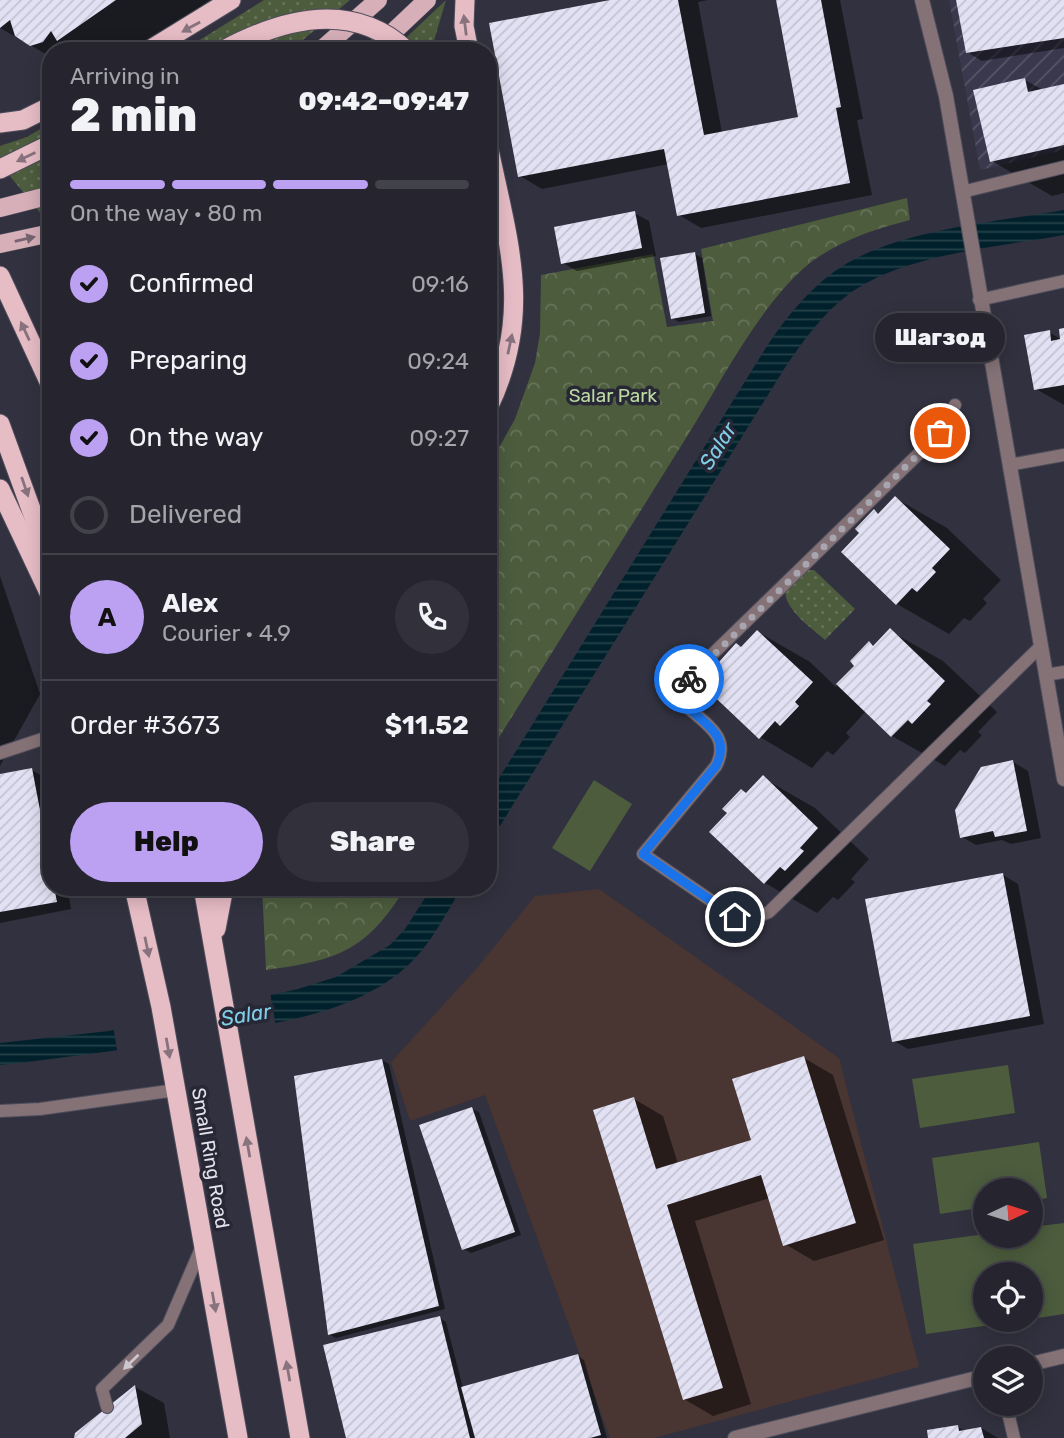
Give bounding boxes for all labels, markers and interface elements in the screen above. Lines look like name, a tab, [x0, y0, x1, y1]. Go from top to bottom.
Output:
one-way arrow	[459, 14, 470, 36]
one-way arrow	[181, 21, 200, 33]
text: Arriving in	[70, 62, 180, 90]
text: 09:42–09:47	[298, 86, 469, 117]
text: 2 min	[70, 88, 197, 143]
one-way arrow	[16, 151, 36, 163]
text: On the way · 80 m	[70, 199, 262, 227]
one-way arrow	[15, 233, 37, 244]
icon: check	[70, 265, 108, 303]
text: Confirmed	[129, 268, 254, 299]
text: 09:16	[411, 270, 469, 298]
callout: Шагзод	[875, 314, 1005, 363]
one-way arrow	[20, 321, 31, 341]
text: Шагзод	[894, 323, 986, 351]
one-way arrow	[505, 333, 516, 355]
icon: check	[70, 342, 108, 380]
text: Preparing	[129, 345, 247, 376]
text: 09:24	[407, 347, 469, 375]
park label: Salar Park	[569, 384, 657, 407]
pin	[910, 403, 970, 463]
icon: bag	[921, 414, 959, 452]
water label: Salar	[694, 417, 742, 474]
icon: check	[70, 419, 108, 457]
text: On the way	[129, 422, 263, 453]
text: 09:27	[410, 424, 469, 452]
one-way arrow	[20, 477, 31, 498]
text: Delivered	[129, 499, 242, 530]
button: phone	[395, 580, 469, 654]
text: Alex	[162, 588, 218, 619]
text: A	[98, 602, 116, 633]
text: Courier · 4.9	[162, 619, 291, 647]
courier	[654, 644, 724, 714]
icon: bike	[670, 660, 708, 698]
text: Order #3673	[70, 710, 220, 741]
text: $11.52	[385, 710, 469, 741]
button: Help	[70, 802, 263, 882]
button: Share	[277, 802, 469, 882]
pin	[705, 887, 765, 947]
icon: home	[716, 898, 754, 936]
one-way arrow	[142, 936, 153, 958]
water label: Salar	[219, 998, 274, 1031]
one-way arrow	[163, 1037, 174, 1059]
street label: Small Ring Road	[187, 1086, 234, 1230]
one-way arrow	[242, 1136, 253, 1158]
north arrow	[973, 1178, 1043, 1248]
map controls	[973, 1178, 1043, 1416]
button: locate	[973, 1262, 1043, 1332]
one-way arrow	[209, 1291, 220, 1313]
button: layers	[973, 1346, 1043, 1416]
one-way arrow	[122, 1353, 139, 1370]
one-way arrow	[283, 1360, 294, 1382]

